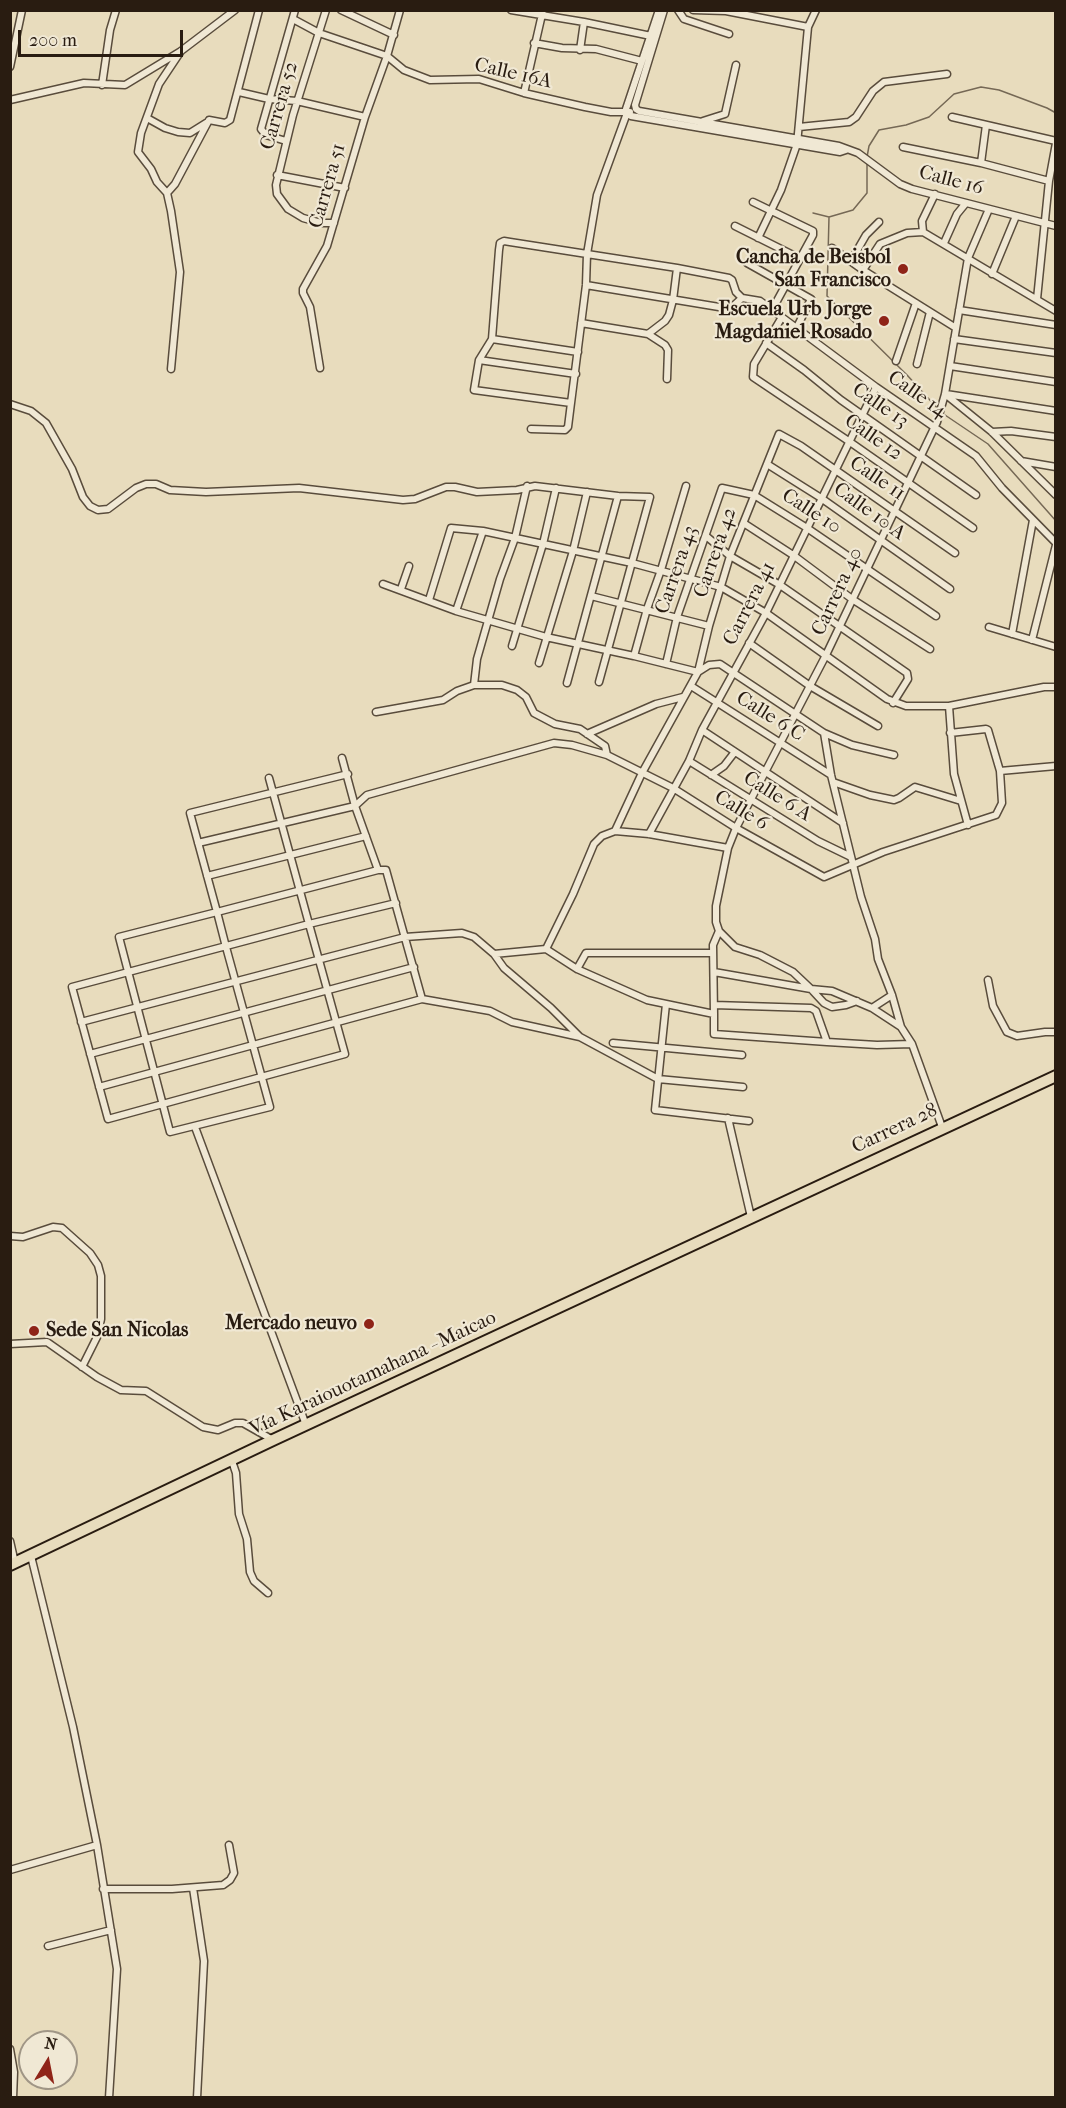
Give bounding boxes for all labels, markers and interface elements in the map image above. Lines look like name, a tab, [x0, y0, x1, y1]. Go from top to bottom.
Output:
scale bar	[21, 18, 186, 56]
text: 200 m	[29, 30, 77, 51]
street label: Calle 16A	[472, 53, 554, 95]
street label: Carrera 52	[256, 59, 304, 153]
street label: Carrera 51	[304, 141, 352, 231]
street label: Calle 16	[916, 161, 986, 201]
place label: Cancha de Beisbol San Francisco	[736, 246, 891, 293]
marker: Cancha de Beisbol San Francisco	[896, 262, 910, 276]
place label: Escuela Urb Jorge Magdaniel Rosado	[715, 298, 872, 345]
marker: Escuela Urb Jorge Magdaniel Rosado	[877, 314, 891, 328]
street label: Calle 14	[883, 366, 951, 424]
street label: Calle 13	[847, 378, 913, 434]
street label: Calle 12	[839, 409, 907, 467]
street label: Calle 11	[845, 452, 909, 506]
street label: Calle 10 A	[828, 478, 910, 546]
street label: Calle 10	[777, 484, 845, 540]
street label: Carrera 42	[689, 505, 743, 601]
street label: Carrera 43	[651, 523, 703, 617]
street label: Carrera 40	[807, 544, 869, 640]
street label: Carrera 41	[719, 558, 781, 650]
street label: Calle 6 C	[731, 687, 809, 747]
street label: Calle 6 A	[738, 767, 816, 827]
street label: Calle 6	[710, 786, 772, 836]
street label: Carrera 28	[848, 1099, 942, 1159]
street label: Vía Karaiouotamahana - Maicao	[246, 1306, 500, 1442]
place label: Mercado neuvo	[225, 1312, 357, 1336]
marker: Mercado neuvo	[362, 1317, 376, 1331]
place label: Sede San Nicolas	[46, 1319, 188, 1343]
marker: Sede San Nicolas	[27, 1324, 41, 1338]
north arrow	[18, 2030, 78, 2090]
text: N	[43, 2033, 58, 2054]

